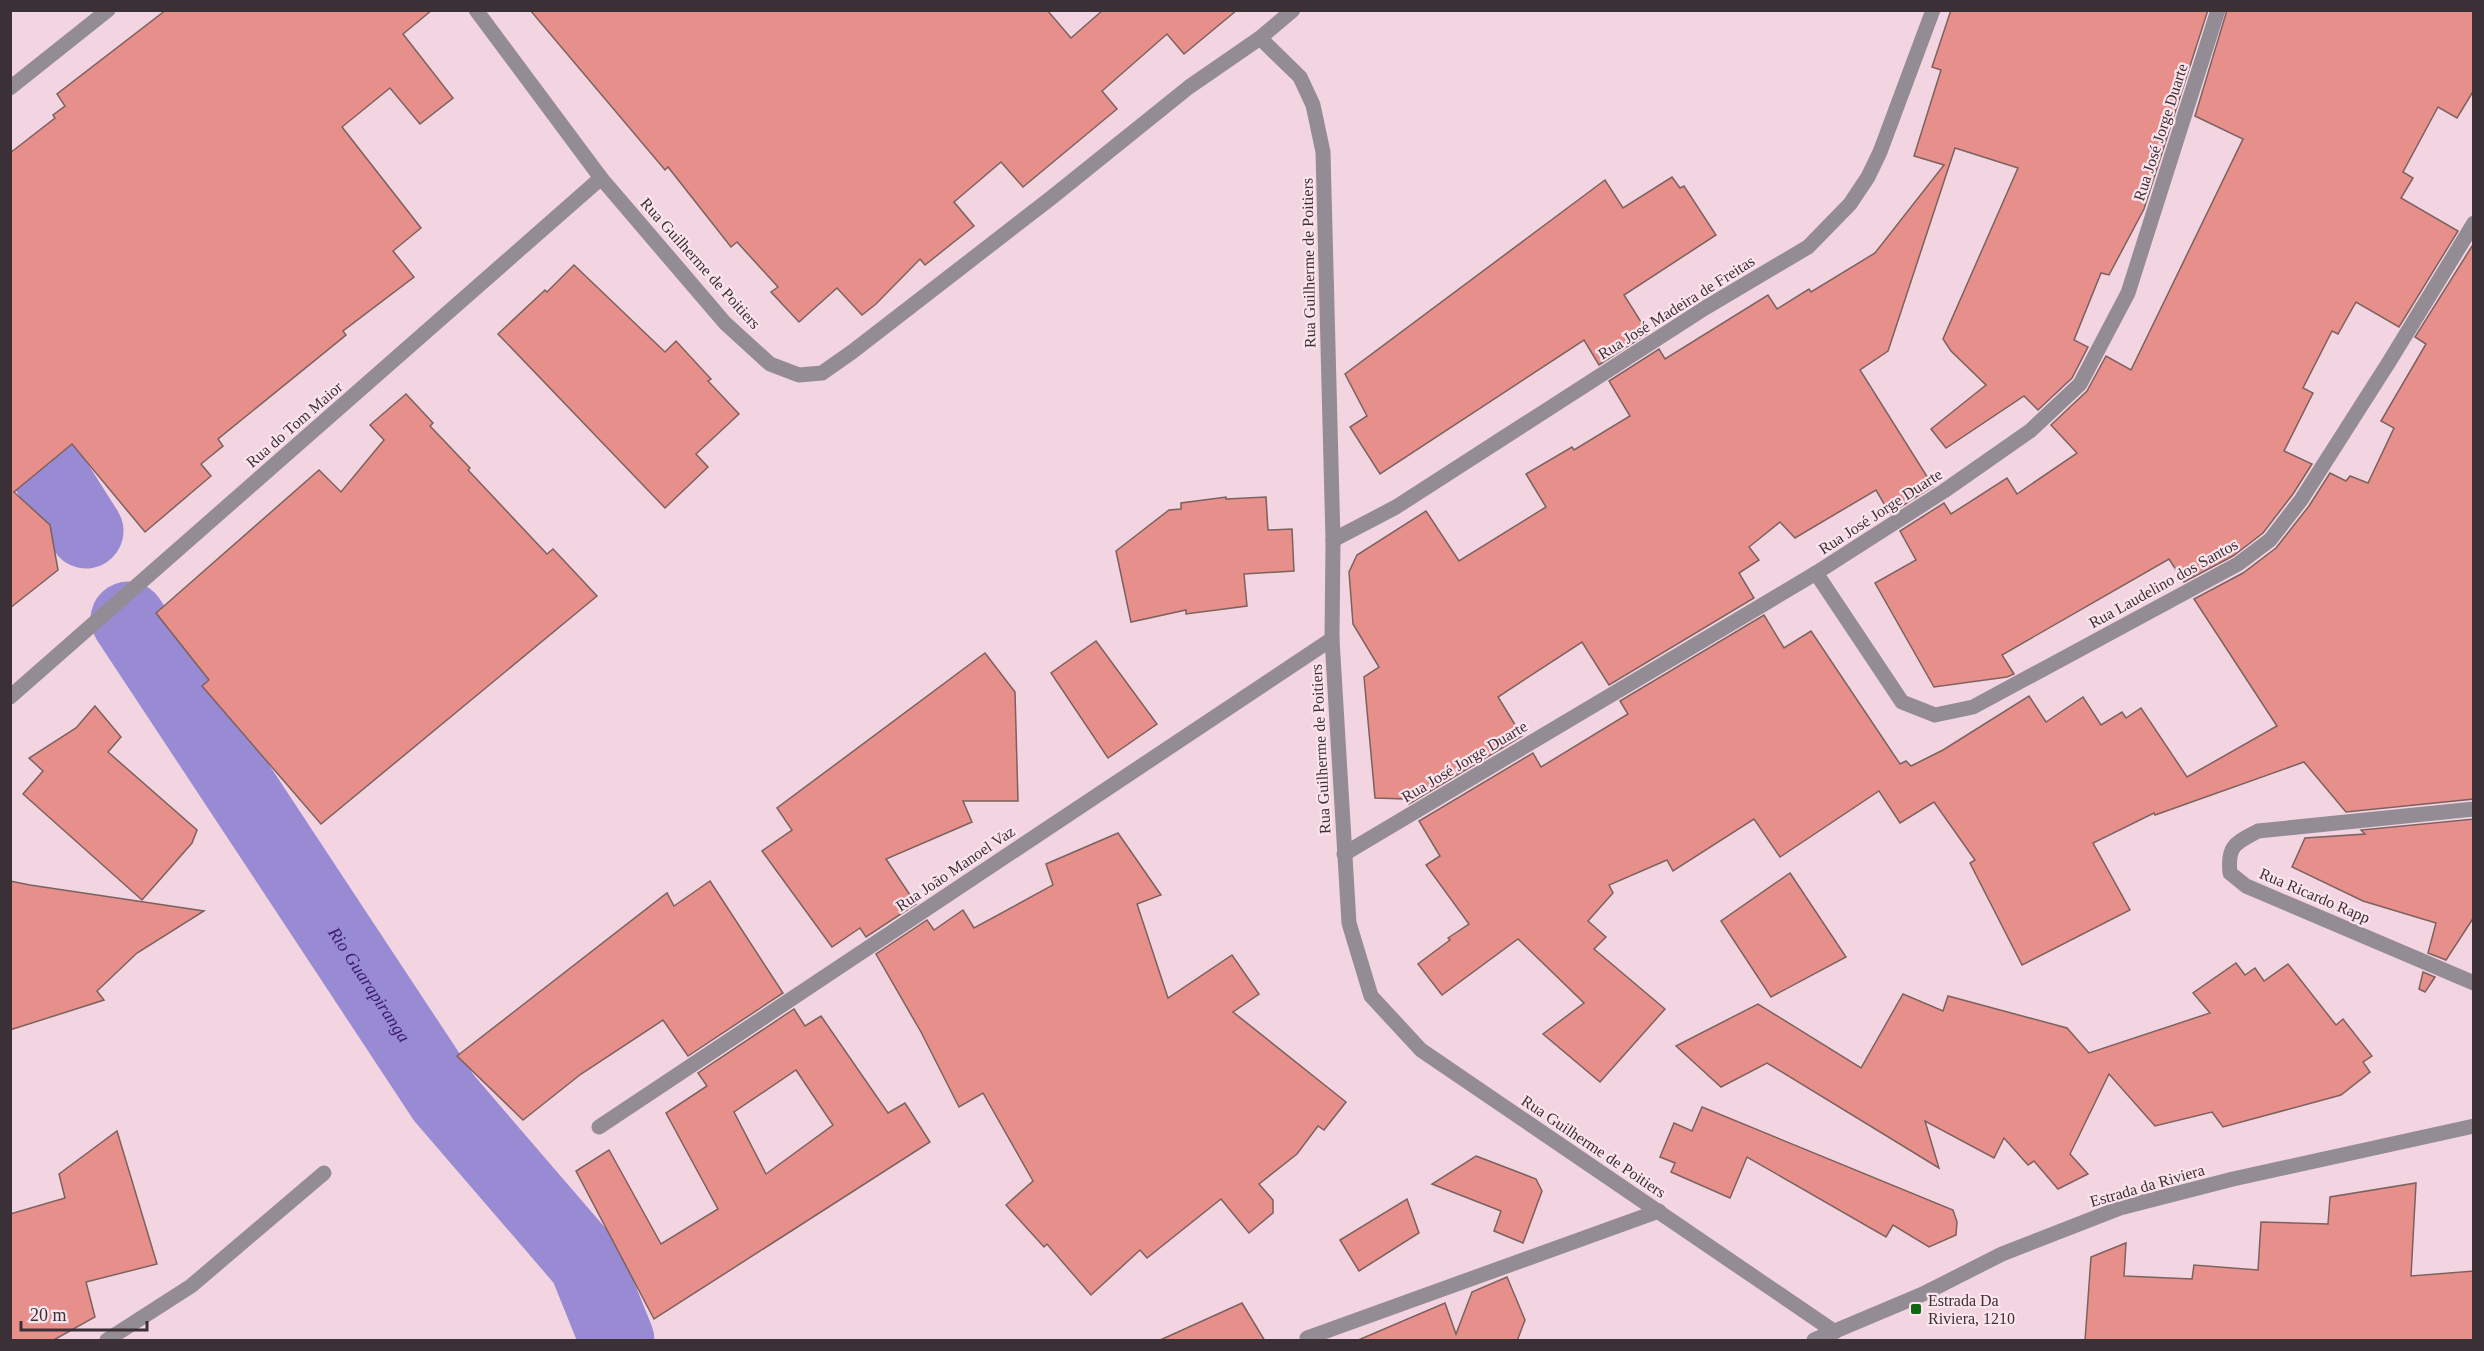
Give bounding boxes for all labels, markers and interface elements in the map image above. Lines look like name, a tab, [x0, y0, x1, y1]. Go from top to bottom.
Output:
street label: Rua José Jorge Duarte	[2130, 61, 2192, 203]
street label: Rua Guilherme de Poitiers	[1299, 178, 1318, 348]
street label: Rua Guilherme de Poitiers	[637, 194, 764, 332]
street label: Rua José Madeira de Freitas	[1595, 252, 1758, 363]
street label: Rua do Tom Maior	[243, 378, 346, 471]
street label: Rua José Jorge Duarte	[1816, 465, 1946, 558]
street label: Rua Laudelino dos Santos	[2086, 535, 2241, 631]
street label: Rua Guilherme de Poitiers	[1308, 664, 1333, 834]
street label: Rua José Jorge Duarte	[1398, 717, 1531, 806]
street label: Rua João Manoel Vaz	[893, 822, 1018, 915]
street label: Rua Ricardo Rapp	[2257, 865, 2373, 927]
water label: Rio Guarapiranga	[324, 923, 414, 1046]
street label: Rua Guilherme de Poitiers	[1518, 1092, 1669, 1201]
street label: Estrada da Riviera	[2088, 1161, 2206, 1210]
place label: Estrada Da Riviera, 1210	[1928, 1292, 2015, 1327]
scale bar	[21, 1294, 147, 1332]
marker: Estrada Da Riviera, 1210	[1909, 1302, 1923, 1316]
text: 20 m	[30, 1305, 67, 1325]

